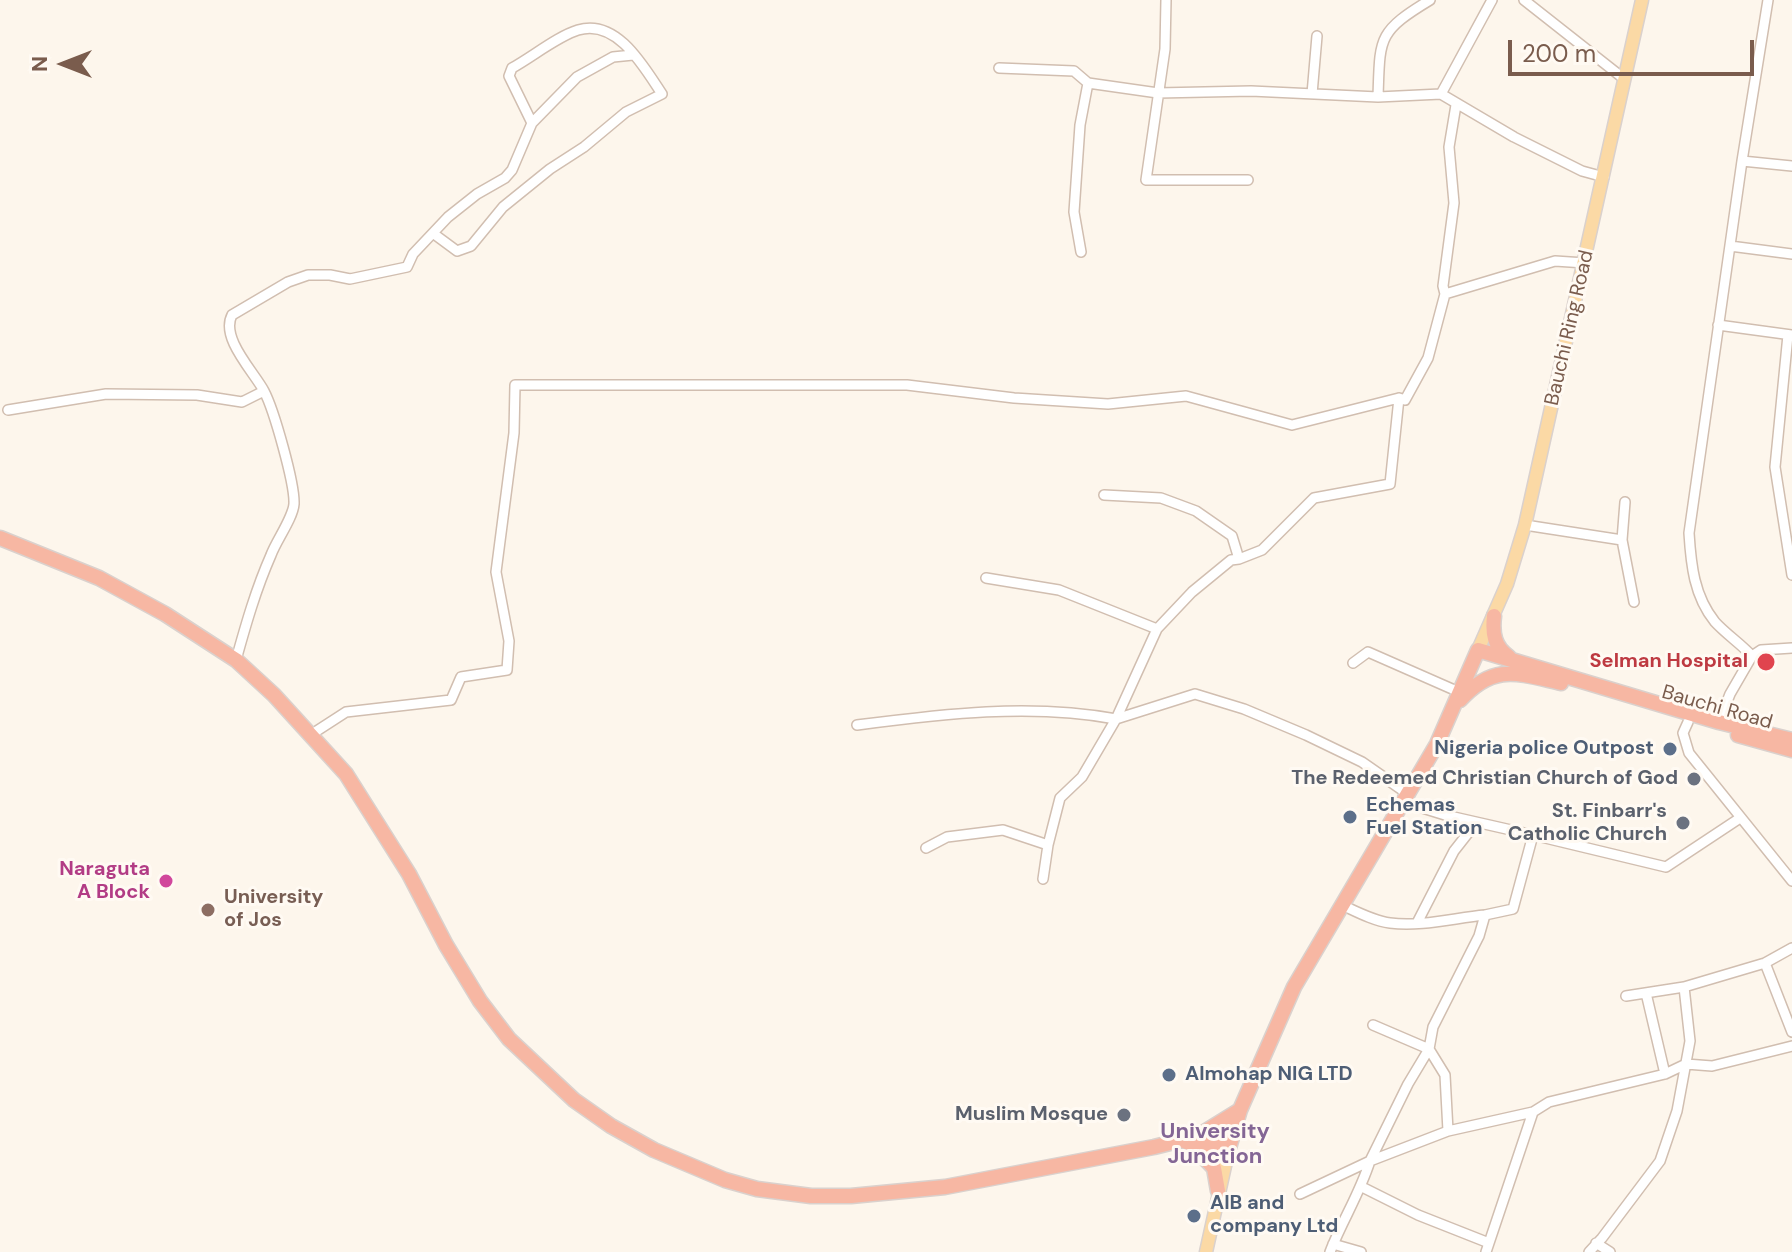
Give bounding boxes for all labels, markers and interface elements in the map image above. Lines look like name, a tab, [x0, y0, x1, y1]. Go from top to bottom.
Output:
north arrow	[24, 24, 104, 104]
scale bar	[1512, 24, 1758, 74]
text: 200 m	[1522, 38, 1596, 69]
text: N	[25, 56, 54, 72]
street label: Bauchi Ring Road	[1540, 248, 1600, 408]
place label: Selman Hospital	[1590, 650, 1748, 674]
marker: Selman Hospital	[1755, 651, 1777, 673]
street label: Bauchi Road	[1659, 681, 1775, 735]
place label: Nigeria police Outpost	[1434, 737, 1654, 761]
marker: Nigeria police Outpost	[1661, 740, 1679, 758]
place label: The Redeemed Christian Church of God	[1291, 767, 1678, 791]
marker: The Redeemed Christian Church of God	[1685, 770, 1703, 788]
place label: Echemas Fuel Station	[1366, 794, 1483, 841]
place label: St. Finbarr's Catholic Church	[1508, 800, 1667, 847]
marker: Echemas Fuel Station	[1341, 808, 1359, 826]
marker: St. Finbarr's Catholic Church	[1674, 814, 1692, 832]
place label: Naraguta A Block	[59, 858, 150, 905]
marker: Naraguta A Block	[157, 872, 175, 890]
place label: University of Jos	[224, 886, 323, 933]
marker: University of Jos	[199, 901, 217, 919]
place label: Almohap NIG LTD	[1185, 1063, 1353, 1087]
marker: Almohap NIG LTD	[1160, 1066, 1178, 1084]
place label: Muslim Mosque	[955, 1103, 1108, 1127]
marker: Muslim Mosque	[1115, 1106, 1133, 1124]
district label: University Junction	[1160, 1119, 1270, 1170]
place label: AIB and company Ltd	[1210, 1192, 1338, 1239]
marker: AIB and company Ltd	[1185, 1207, 1203, 1225]

